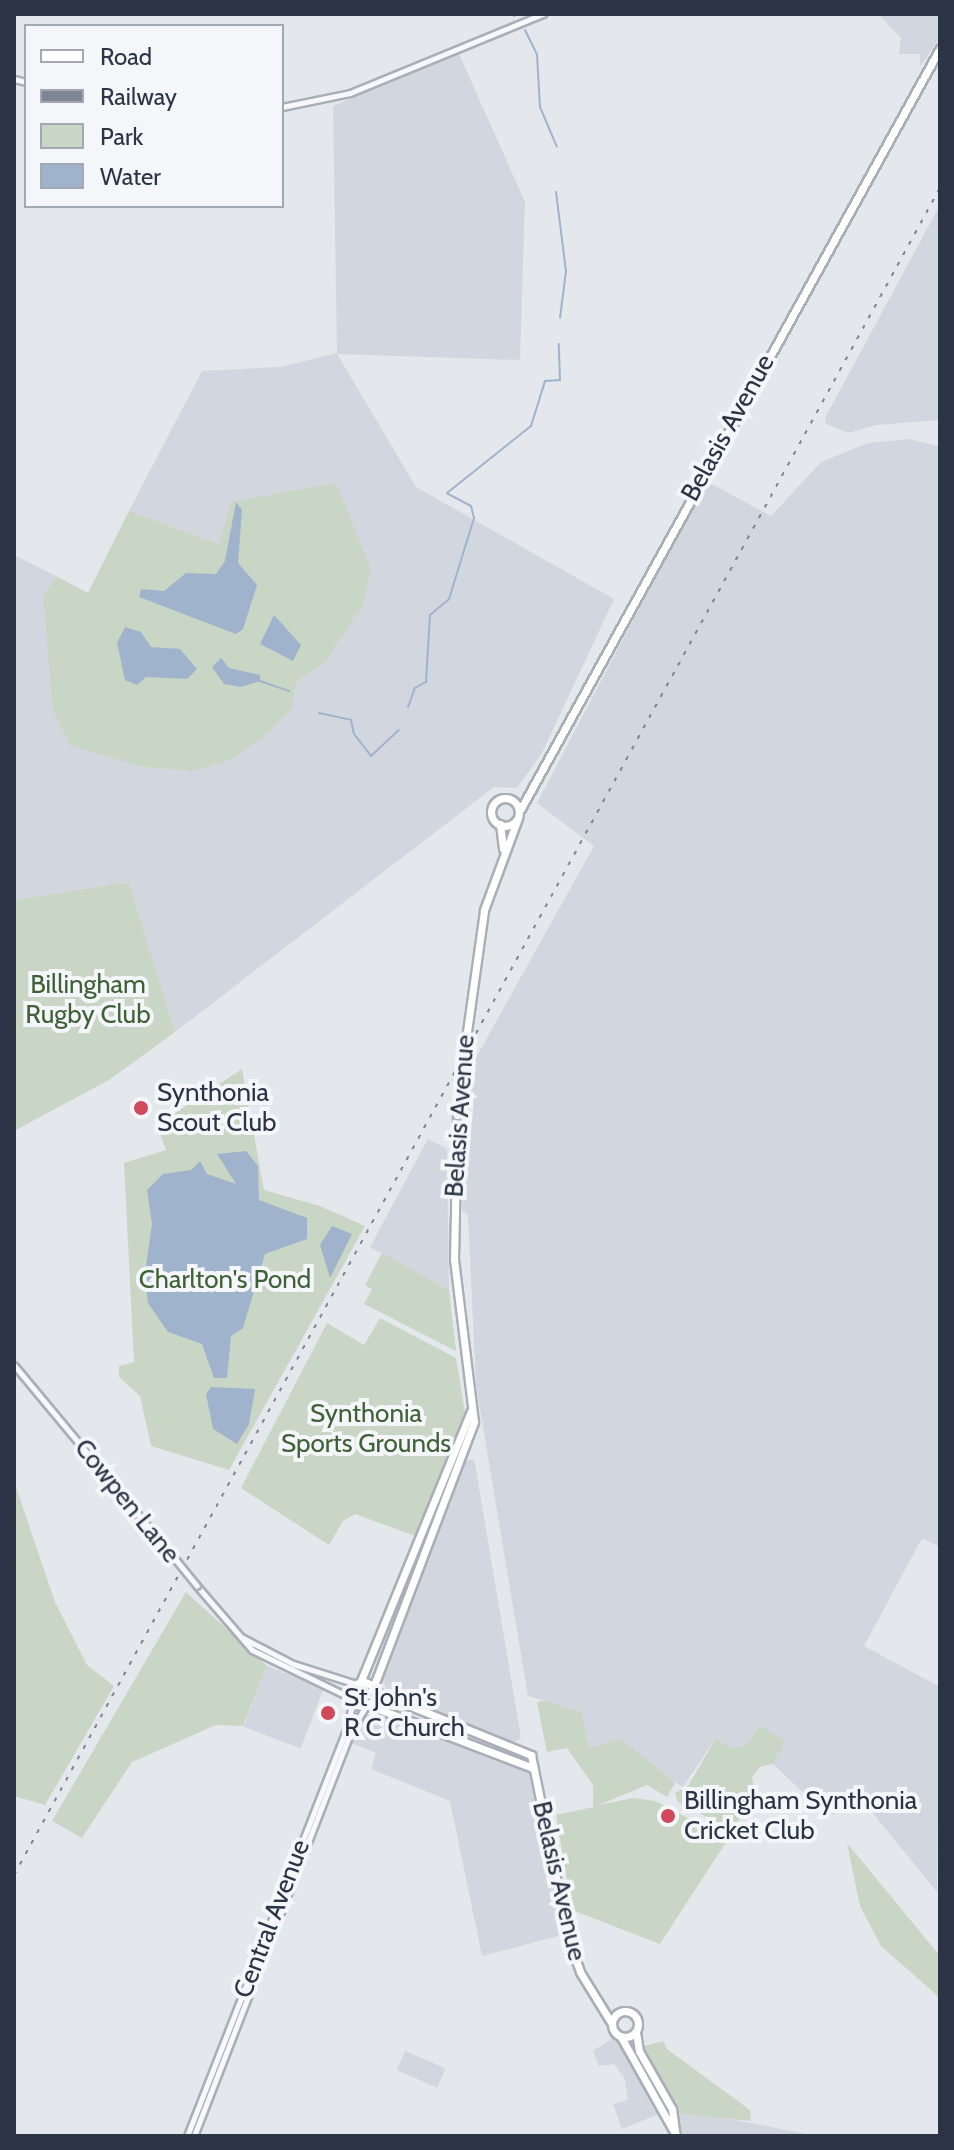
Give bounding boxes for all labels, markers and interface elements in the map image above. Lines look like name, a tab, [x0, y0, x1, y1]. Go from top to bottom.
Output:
legend	[24, 24, 284, 208]
text: Road	[100, 42, 152, 71]
text: Railway	[100, 82, 177, 111]
text: Park	[100, 122, 143, 151]
text: Water	[100, 162, 161, 191]
street label: Belasis Avenue	[675, 349, 781, 507]
park label: Billingham Rugby Club	[25, 969, 151, 1030]
street label: Belasis Avenue	[439, 1034, 481, 1198]
place label: Synthonia Scout Club	[157, 1077, 277, 1138]
marker: Synthonia Scout Club	[132, 1099, 150, 1117]
park label: Charlton's Pond	[139, 1264, 311, 1296]
park label: Synthonia Sports Grounds	[281, 1398, 451, 1460]
street label: Cowpen Lane	[68, 1433, 186, 1569]
place label: St John's R C Church	[344, 1682, 465, 1744]
marker: St John's R C Church	[319, 1704, 337, 1722]
place label: Billingham Synthonia Cricket Club	[684, 1785, 917, 1846]
street label: Belasis Avenue	[525, 1798, 593, 1964]
marker: Billingham Synthonia Cricket Club	[659, 1807, 677, 1825]
street label: Central Avenue	[228, 1835, 316, 2003]

